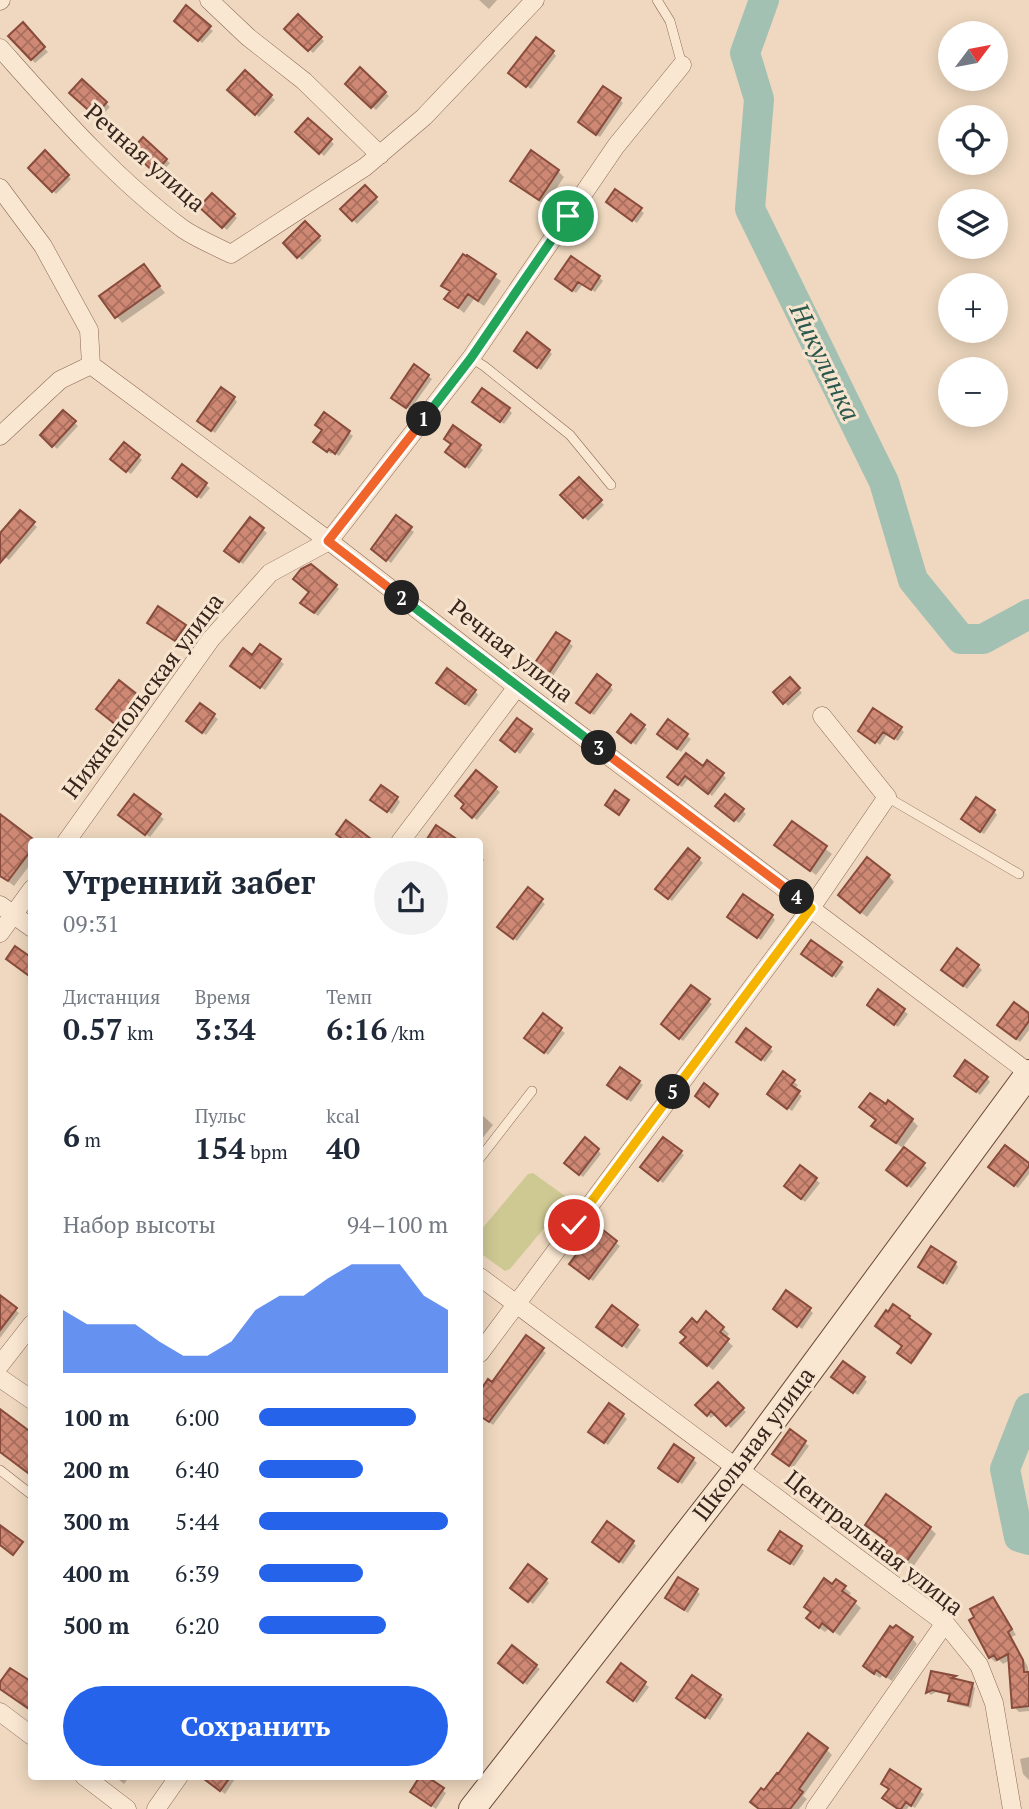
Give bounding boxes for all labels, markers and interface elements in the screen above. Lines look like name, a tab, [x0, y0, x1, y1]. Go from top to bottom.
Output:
north arrow	[938, 21, 1008, 91]
map controls	[938, 21, 1008, 427]
street label: Речная улица	[79, 96, 213, 219]
button: locate	[938, 105, 1008, 175]
pin	[538, 186, 598, 246]
button: layers	[938, 189, 1008, 259]
icon: arrive	[549, 197, 587, 235]
button: +	[938, 273, 1008, 343]
water label: Никулинка	[782, 296, 869, 426]
button: −	[938, 357, 1008, 427]
pin: 1	[406, 402, 442, 436]
text: 1	[418, 406, 429, 431]
pin: 2	[384, 580, 420, 616]
text: 2	[396, 585, 407, 610]
street label: Нижнепольская улица	[54, 586, 230, 805]
street label: Речная улица	[443, 591, 581, 709]
pin: 3	[582, 730, 616, 766]
text: 3	[593, 735, 604, 760]
text: Утренний забег	[63, 861, 315, 903]
button: share	[374, 861, 448, 935]
pin: 4	[780, 880, 814, 914]
text: 4	[791, 884, 802, 909]
text: 09:31	[63, 908, 120, 939]
text: Дистанция	[63, 984, 160, 1009]
text: Время	[195, 984, 251, 1009]
text: Темп	[326, 984, 372, 1009]
text: 0.57	[63, 1009, 123, 1049]
text: 3:34	[195, 1009, 256, 1049]
text: 6:16	[326, 1009, 387, 1049]
text: km	[123, 1020, 154, 1045]
text: /km	[387, 1020, 425, 1045]
pin: 5	[656, 1074, 690, 1110]
text: 5	[667, 1079, 678, 1104]
text: Пульс	[195, 1103, 246, 1128]
text: kcal	[326, 1103, 360, 1128]
text: 6	[63, 1116, 80, 1156]
text: m	[80, 1127, 101, 1152]
text: 154	[195, 1128, 246, 1168]
text: 40	[326, 1128, 360, 1168]
text: bpm	[246, 1139, 288, 1164]
pin	[544, 1195, 604, 1255]
icon: check	[555, 1206, 593, 1244]
text: Набор высоты	[63, 1209, 216, 1240]
text: 94–100 m	[347, 1209, 448, 1240]
street label: Школьная улица	[685, 1360, 821, 1527]
text: 100 m	[63, 1402, 129, 1433]
text: 6:00	[175, 1402, 219, 1433]
text: 200 m	[63, 1454, 129, 1485]
text: 6:40	[175, 1454, 219, 1485]
street label: Центральная улица	[779, 1462, 971, 1622]
text: 300 m	[63, 1506, 129, 1537]
text: 5:44	[175, 1506, 219, 1537]
text: 400 m	[63, 1558, 129, 1589]
text: 6:39	[175, 1558, 219, 1589]
text: 500 m	[63, 1610, 129, 1641]
text: 6:20	[175, 1610, 219, 1641]
button: Сохранить	[63, 1686, 448, 1766]

